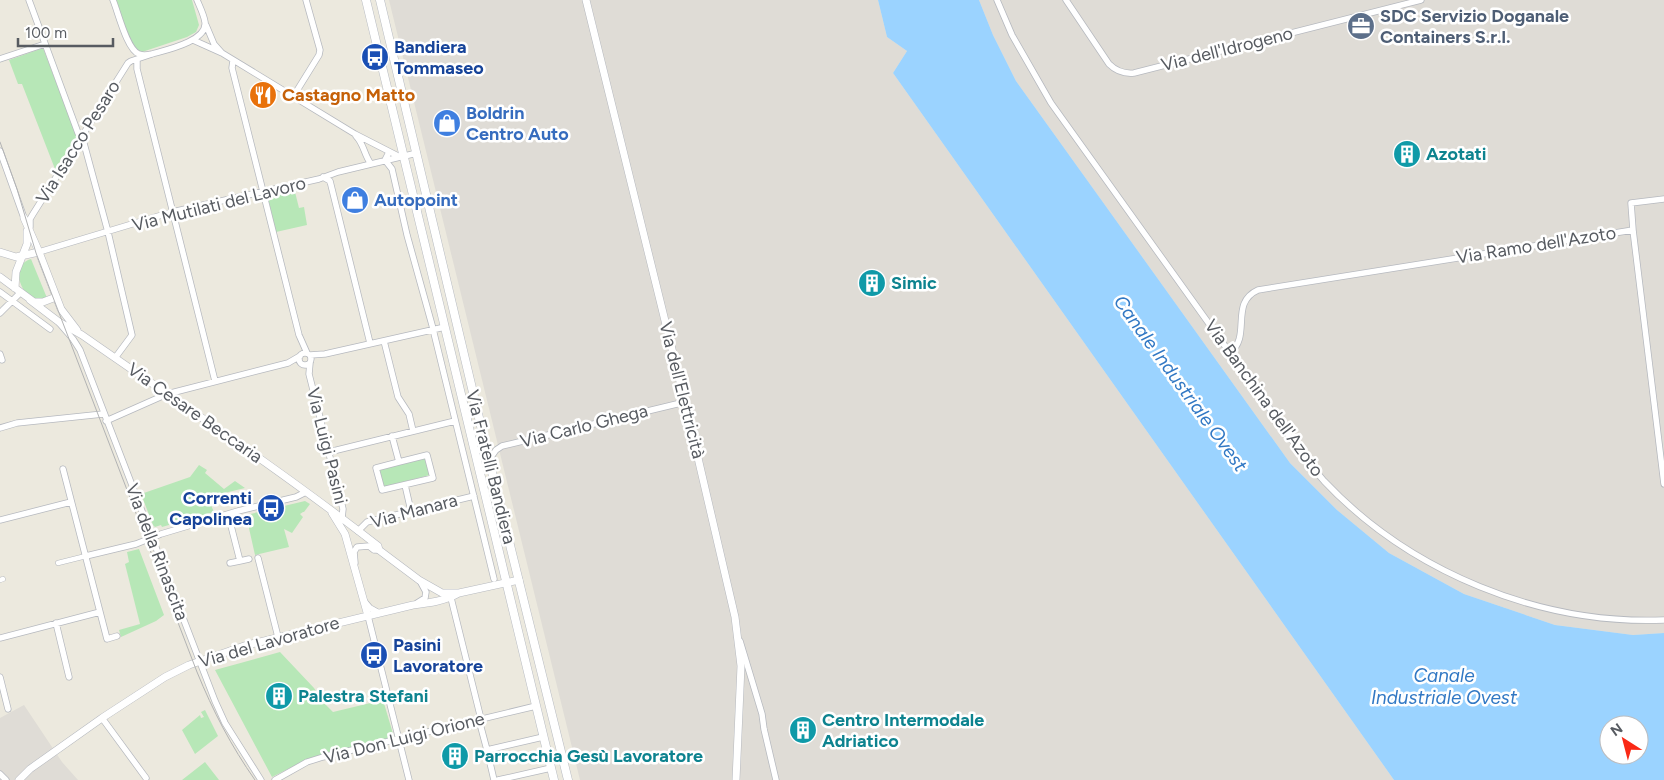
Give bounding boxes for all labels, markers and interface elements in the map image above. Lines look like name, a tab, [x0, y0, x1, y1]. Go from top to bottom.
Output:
place label: SDC Servizio Doganale Containers S.r.l.	[1380, 5, 1569, 48]
office icon: SDC Servizio Doganale Containers S.r.l.	[1346, 11, 1376, 41]
scale bar	[18, 15, 112, 47]
street label: Via dell'Idrogeno	[1159, 22, 1295, 76]
text: 100 m	[25, 24, 67, 42]
place label: Bandiera Tommaseo	[394, 36, 484, 79]
bus stop icon: Bandiera Tommaseo	[360, 42, 390, 72]
street label: Via Isacco Pesaro	[31, 76, 125, 208]
restaurant icon: Castagno Matto	[248, 80, 278, 110]
place label: Castagno Matto	[282, 84, 415, 106]
place label: Boldrin Centro Auto	[466, 102, 569, 145]
shop icon: Boldrin Centro Auto	[432, 108, 462, 138]
building icon: Azotati	[1392, 139, 1422, 169]
place label: Azotati	[1426, 143, 1487, 165]
street label: Via Mutilati del Lavoro	[130, 172, 308, 236]
shop icon: Autopoint	[340, 185, 370, 215]
place label: Autopoint	[374, 189, 458, 211]
street label: Via Ramo dell'Azoto	[1455, 222, 1617, 268]
building icon: Simic	[857, 268, 887, 298]
place label: Simic	[891, 272, 937, 294]
water label: Canale Industriale Ovest	[1109, 291, 1253, 476]
street label: Via Banchina dell'Azoto	[1200, 315, 1328, 481]
street label: Via dell'Elettricità	[654, 319, 710, 461]
street label: Via Cesare Beccaria	[123, 358, 267, 468]
street label: Via Luigi Pasini	[302, 385, 352, 507]
street label: Via Fratelli Bandiera	[461, 388, 521, 546]
street label: Via Carlo Ghega	[518, 400, 650, 452]
street label: Via della Rinascita	[121, 480, 193, 624]
place label: Correnti Capolinea	[169, 487, 252, 530]
street label: Via Manara	[368, 489, 460, 533]
bus stop icon: Correnti Capolinea	[256, 493, 286, 523]
street label: Via del Lavoratore	[196, 611, 342, 673]
place label: Pasini Lavoratore	[393, 634, 483, 677]
bus stop icon: Pasini Lavoratore	[359, 640, 389, 670]
water label: Canale Industriale Ovest	[1371, 664, 1518, 709]
building icon: Palestra Stefani	[264, 681, 294, 711]
place label: Palestra Stefani	[298, 685, 428, 707]
street label: Via Don Luigi Orione	[321, 707, 487, 769]
place label: Centro Intermodale Adriatico	[822, 709, 984, 752]
building icon: Centro Intermodale Adriatico	[788, 715, 818, 745]
north arrow	[1599, 715, 1649, 765]
text: N	[1607, 720, 1626, 740]
building icon: Parrocchia Gesù Lavoratore	[440, 741, 470, 771]
place label: Parrocchia Gesù Lavoratore	[474, 745, 703, 767]

